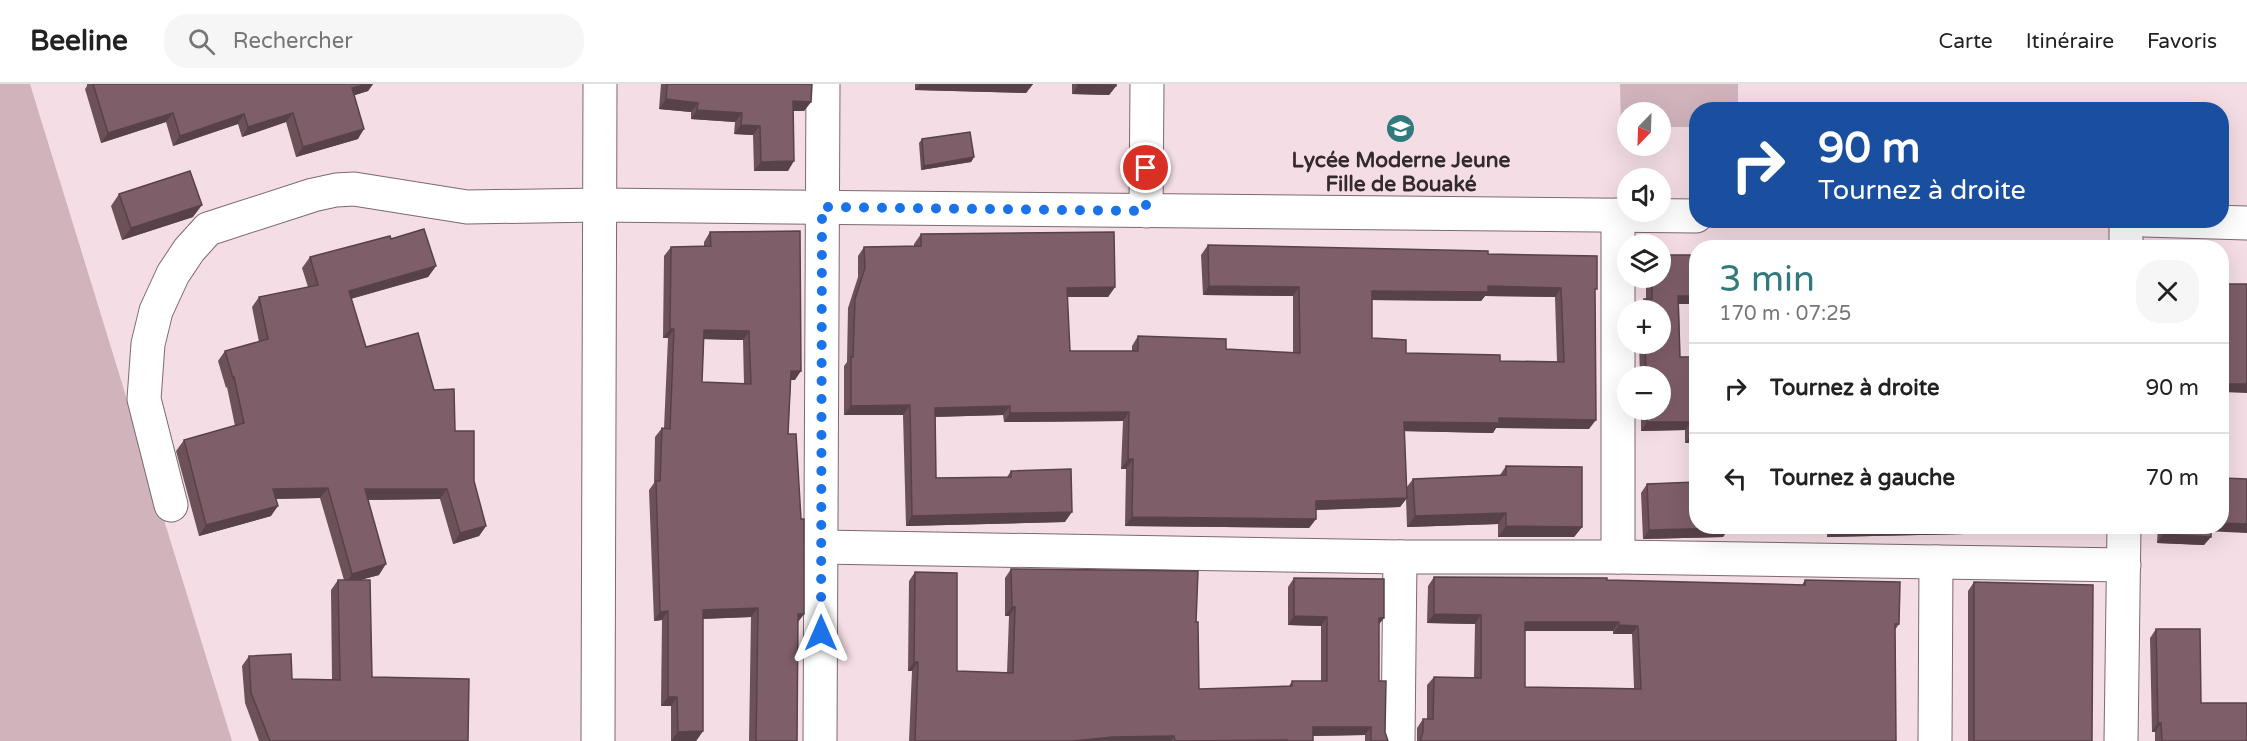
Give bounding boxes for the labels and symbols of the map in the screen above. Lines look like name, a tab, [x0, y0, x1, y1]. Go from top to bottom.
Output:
north arrow	[1617, 102, 1671, 156]
school or university icon: Lycée Moderne Jeune Fille de Bouaké	[1385, 113, 1417, 145]
pin	[1120, 142, 1171, 193]
place label: Lycée Moderne Jeune Fille de Bouaké	[1292, 148, 1511, 197]
position arrow	[789, 601, 853, 665]

